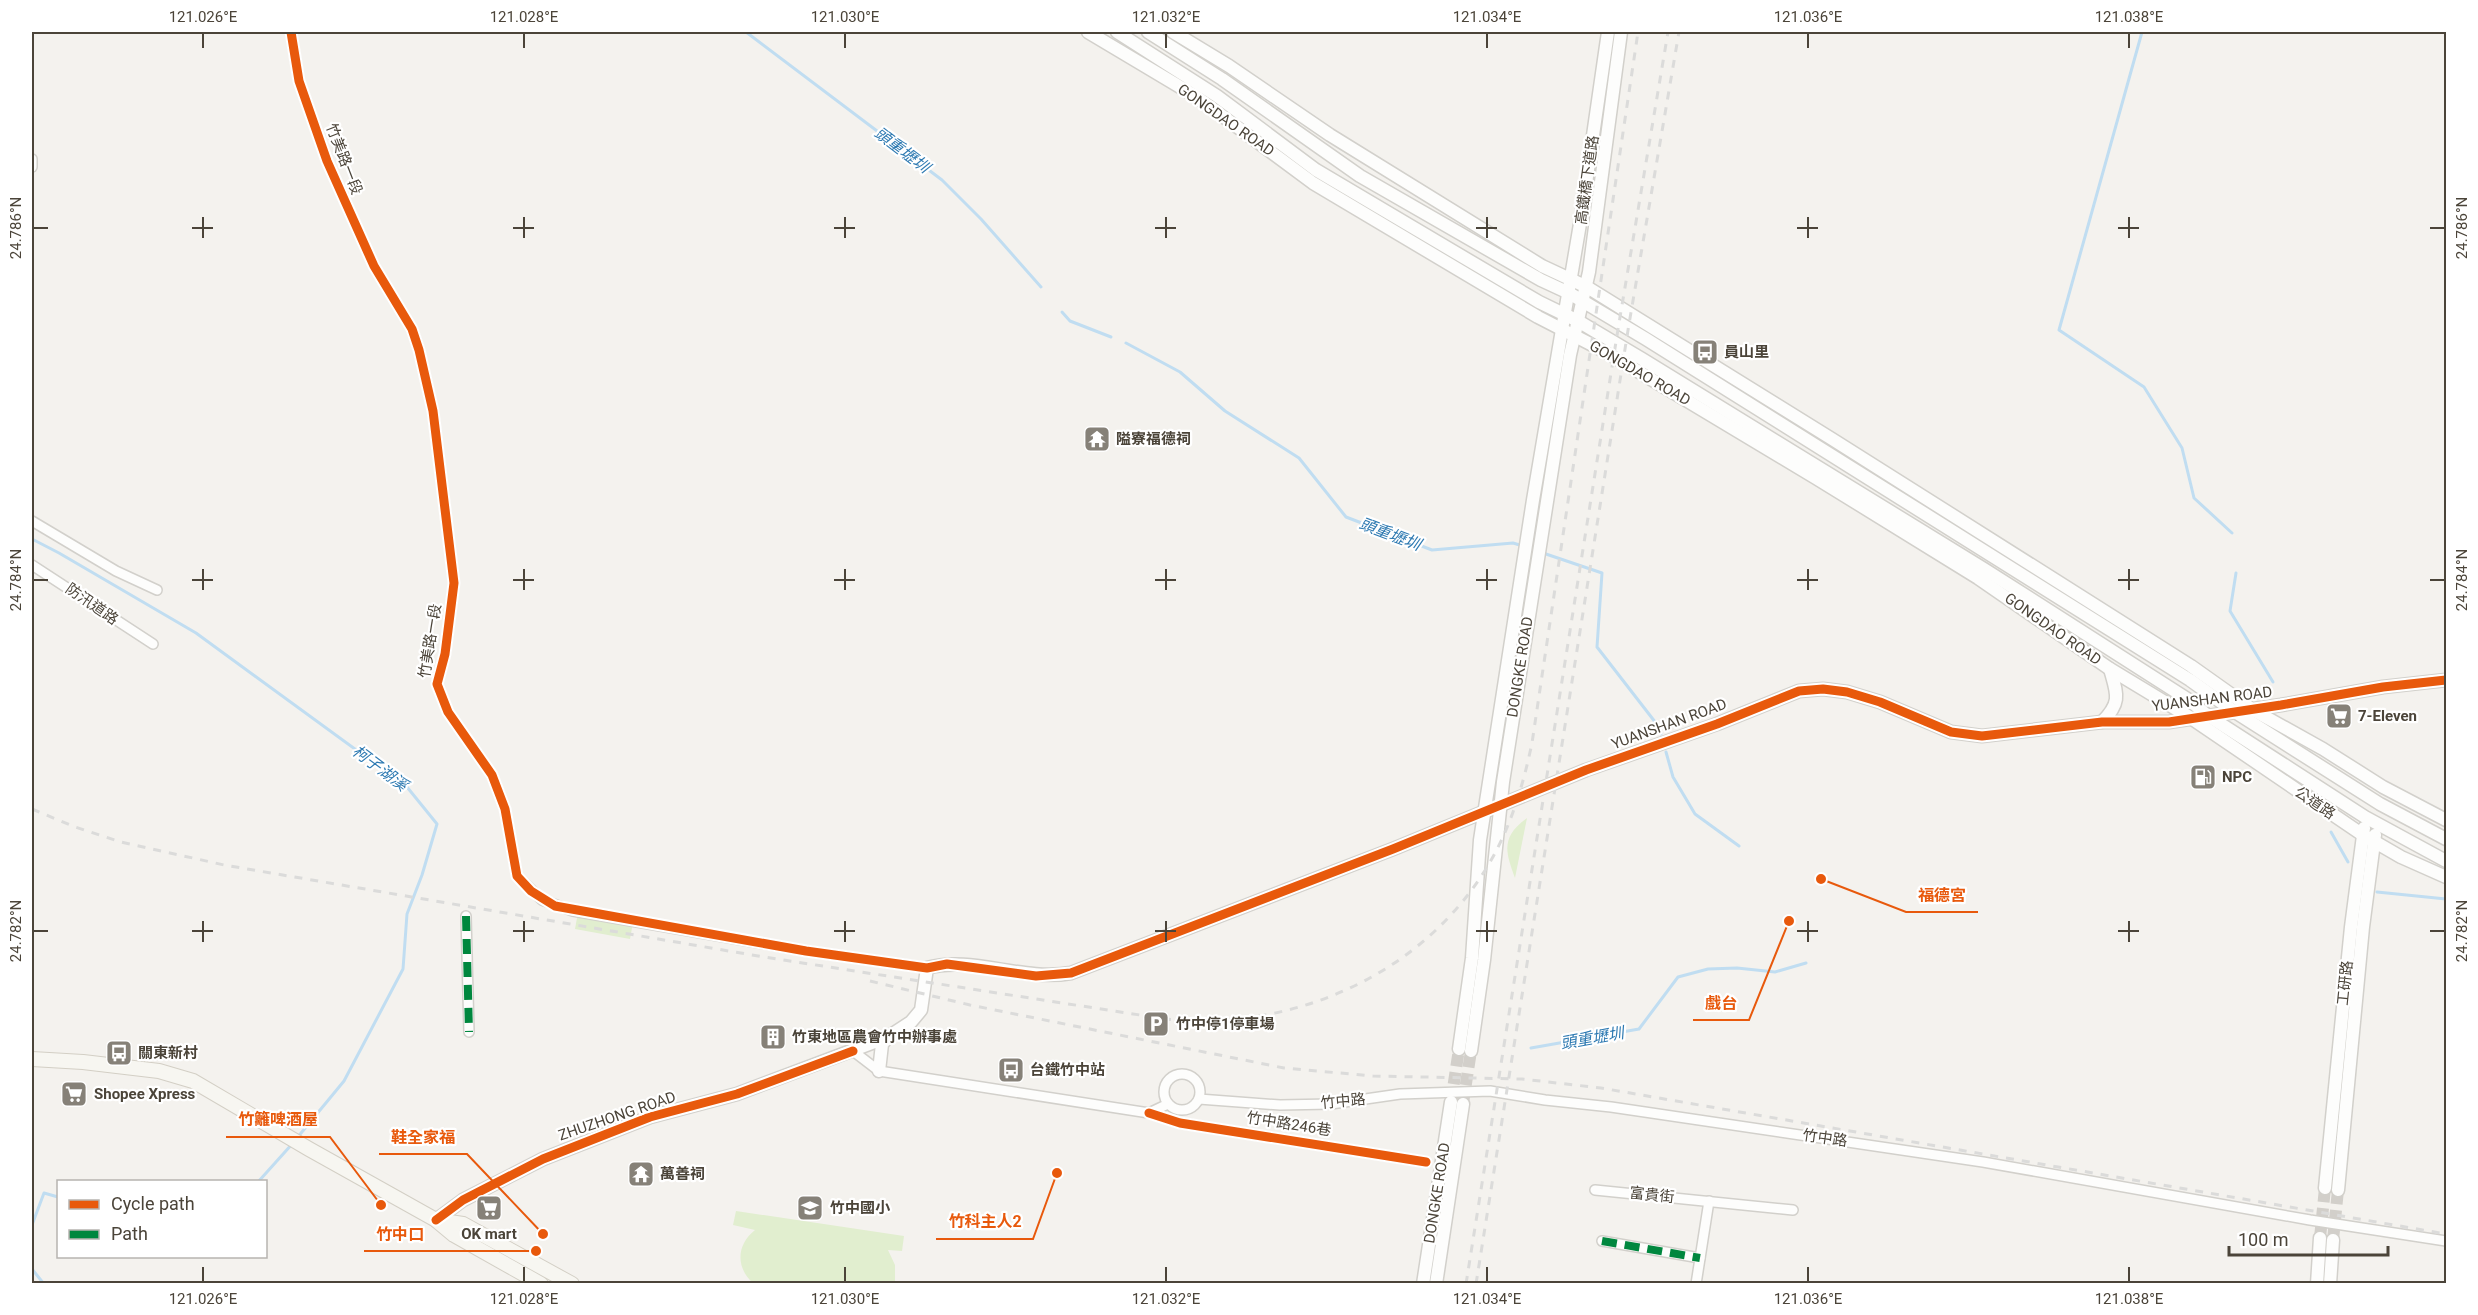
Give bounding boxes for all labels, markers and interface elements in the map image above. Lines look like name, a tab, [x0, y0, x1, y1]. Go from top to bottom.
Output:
text: 121.026°E	[169, 8, 238, 26]
text: 121.028°E	[490, 8, 559, 26]
text: 121.030°E	[811, 8, 880, 26]
text: 121.032°E	[1132, 8, 1201, 26]
text: 121.034°E	[1453, 8, 1522, 26]
text: 121.036°E	[1774, 8, 1843, 26]
text: 121.038°E	[2095, 8, 2164, 26]
street label: GONGDAO ROAD	[1174, 80, 1278, 160]
street label: 竹美路一段	[322, 121, 366, 197]
water label: 頭重壢圳	[871, 123, 935, 178]
street label: 高鐵橋下道路	[1572, 134, 1602, 226]
text: 24.786°N	[7, 197, 25, 259]
text: 24.786°N	[2453, 197, 2471, 259]
street label: GONGDAO ROAD	[1586, 337, 1694, 409]
bus stop icon: 員山里	[1690, 337, 1720, 367]
place label: 員山里	[1724, 343, 1769, 361]
temple icon: 隘寮福德祠	[1082, 424, 1112, 454]
place label: 隘寮福德祠	[1116, 430, 1191, 448]
water label: 頭重壢圳	[1357, 514, 1425, 555]
text: 24.784°N	[7, 549, 25, 611]
text: 24.784°N	[2453, 549, 2471, 611]
street label: 防汛道路	[62, 579, 122, 629]
street label: GONGDAO ROAD	[2001, 589, 2105, 669]
street label: 竹美路一段	[415, 603, 445, 679]
street label: DONGKE ROAD	[1503, 615, 1537, 719]
street label: YUANSHAN ROAD	[2151, 683, 2273, 715]
street label: YUANSHAN ROAD	[1609, 695, 1729, 753]
supermarket icon: 7-Eleven	[2324, 701, 2354, 731]
place label: 7-Eleven	[2358, 707, 2417, 725]
water label: 柯子湖溪	[349, 741, 413, 796]
fuel station icon: NPC	[2188, 762, 2218, 792]
place label: NPC	[2222, 768, 2252, 786]
street label: 公道路	[2291, 783, 2339, 823]
callout: 福德宮	[1906, 878, 1978, 912]
text: 福德宮	[1918, 886, 1966, 905]
text: 24.782°N	[7, 900, 25, 962]
text: 24.782°N	[2453, 900, 2471, 962]
street label: 工研路	[2334, 960, 2356, 1006]
callout: 戲台	[1693, 986, 1749, 1020]
text: 戲台	[1705, 994, 1737, 1013]
parking icon: 竹中停1停車場	[1141, 1009, 1171, 1039]
place label: 竹中停1停車場	[1176, 1015, 1275, 1033]
building icon: 竹東地區農會竹中辦事處	[758, 1022, 788, 1052]
water label: 頭重壢圳	[1559, 1023, 1627, 1053]
place label: 竹東地區農會竹中辦事處	[792, 1028, 957, 1046]
bus stop icon: 關東新村	[104, 1038, 134, 1068]
place label: 關東新村	[138, 1044, 198, 1062]
bus stop icon: 台鐵竹中站	[996, 1055, 1026, 1085]
place label: 台鐵竹中站	[1030, 1061, 1105, 1079]
supermarket icon: Shopee Xpress	[59, 1079, 89, 1109]
place label: Shopee Xpress	[94, 1085, 196, 1103]
street label: ZHUZHONG ROAD	[556, 1087, 678, 1145]
street label: 竹中路	[1320, 1090, 1366, 1112]
callout: 竹籬啤酒屋	[226, 1103, 330, 1137]
street label: 竹中路246巷	[1245, 1108, 1333, 1140]
text: 竹籬啤酒屋	[238, 1110, 318, 1129]
callout: 鞋全家福	[379, 1120, 467, 1154]
street label: 竹中路	[1801, 1126, 1849, 1150]
text: 鞋全家福	[391, 1128, 455, 1147]
street label: DONGKE ROAD	[1420, 1141, 1454, 1245]
temple icon: 萬善祠	[626, 1159, 656, 1189]
place label: 萬善祠	[660, 1165, 705, 1183]
legend	[57, 1180, 267, 1258]
street label: 富貴街	[1629, 1184, 1675, 1206]
text: Cycle path	[111, 1193, 195, 1214]
supermarket icon: OK mart	[474, 1193, 504, 1223]
school or university icon: 竹中國小	[795, 1193, 825, 1223]
place label: 竹中國小	[830, 1199, 891, 1217]
callout: 竹科主人2	[936, 1205, 1033, 1239]
text: 竹科主人2	[948, 1212, 1022, 1231]
callout: 竹中口	[364, 1217, 436, 1251]
scale bar	[2229, 1219, 2388, 1257]
text: Path	[111, 1223, 148, 1244]
text: 竹中口	[376, 1225, 424, 1244]
place label: OK mart	[461, 1225, 517, 1243]
text: 100 m	[2238, 1229, 2289, 1250]
text: 121.026°E	[169, 1290, 238, 1308]
text: 121.028°E	[490, 1290, 559, 1308]
text: 121.030°E	[811, 1290, 880, 1308]
text: 121.032°E	[1132, 1290, 1201, 1308]
text: 121.034°E	[1453, 1290, 1522, 1308]
text: 121.036°E	[1774, 1290, 1843, 1308]
text: 121.038°E	[2095, 1290, 2164, 1308]

